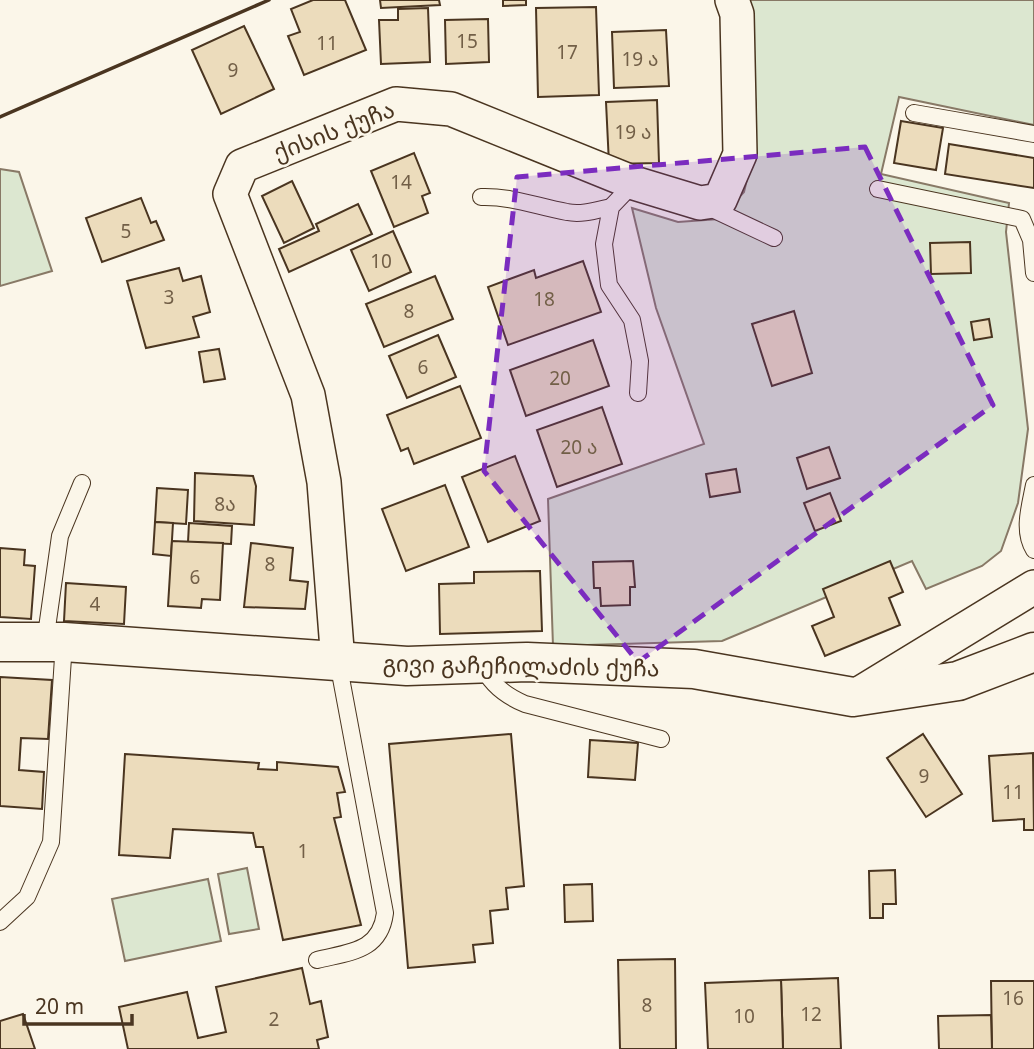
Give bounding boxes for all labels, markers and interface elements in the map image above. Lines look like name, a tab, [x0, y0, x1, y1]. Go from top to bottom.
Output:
house number: 15	[456, 28, 478, 54]
house number: 11	[316, 30, 338, 56]
house number: 17	[556, 39, 578, 65]
house number: 19 ა	[621, 46, 659, 72]
house number: 9	[228, 57, 238, 83]
street label: ქისის ქუჩა	[268, 92, 399, 168]
house number: 19 ა	[614, 119, 652, 145]
house number: 14	[390, 169, 412, 195]
house number: 5	[121, 218, 131, 244]
house number: 10	[370, 248, 392, 274]
house number: 3	[164, 284, 174, 310]
house number: 18	[533, 286, 555, 312]
house number: 8	[404, 298, 414, 324]
house number: 6	[418, 354, 428, 380]
house number: 20	[549, 365, 571, 391]
house number: 20 ა	[560, 434, 598, 460]
house number: 8ა	[214, 491, 236, 517]
house number: 8	[265, 551, 275, 577]
house number: 6	[190, 564, 200, 590]
house number: 4	[90, 591, 101, 617]
street label: გივი გაჩეჩილაძის ქუჩა	[382, 647, 660, 683]
house number: 9	[919, 763, 929, 789]
house number: 11	[1002, 779, 1024, 805]
house number: 1	[298, 838, 308, 864]
scale bar	[24, 982, 133, 1026]
house number: 16	[1002, 985, 1024, 1011]
text: 20 m	[35, 992, 84, 1020]
house number: 8	[642, 992, 652, 1018]
house number: 12	[800, 1001, 822, 1027]
house number: 10	[733, 1003, 755, 1029]
house number: 2	[269, 1006, 279, 1032]

